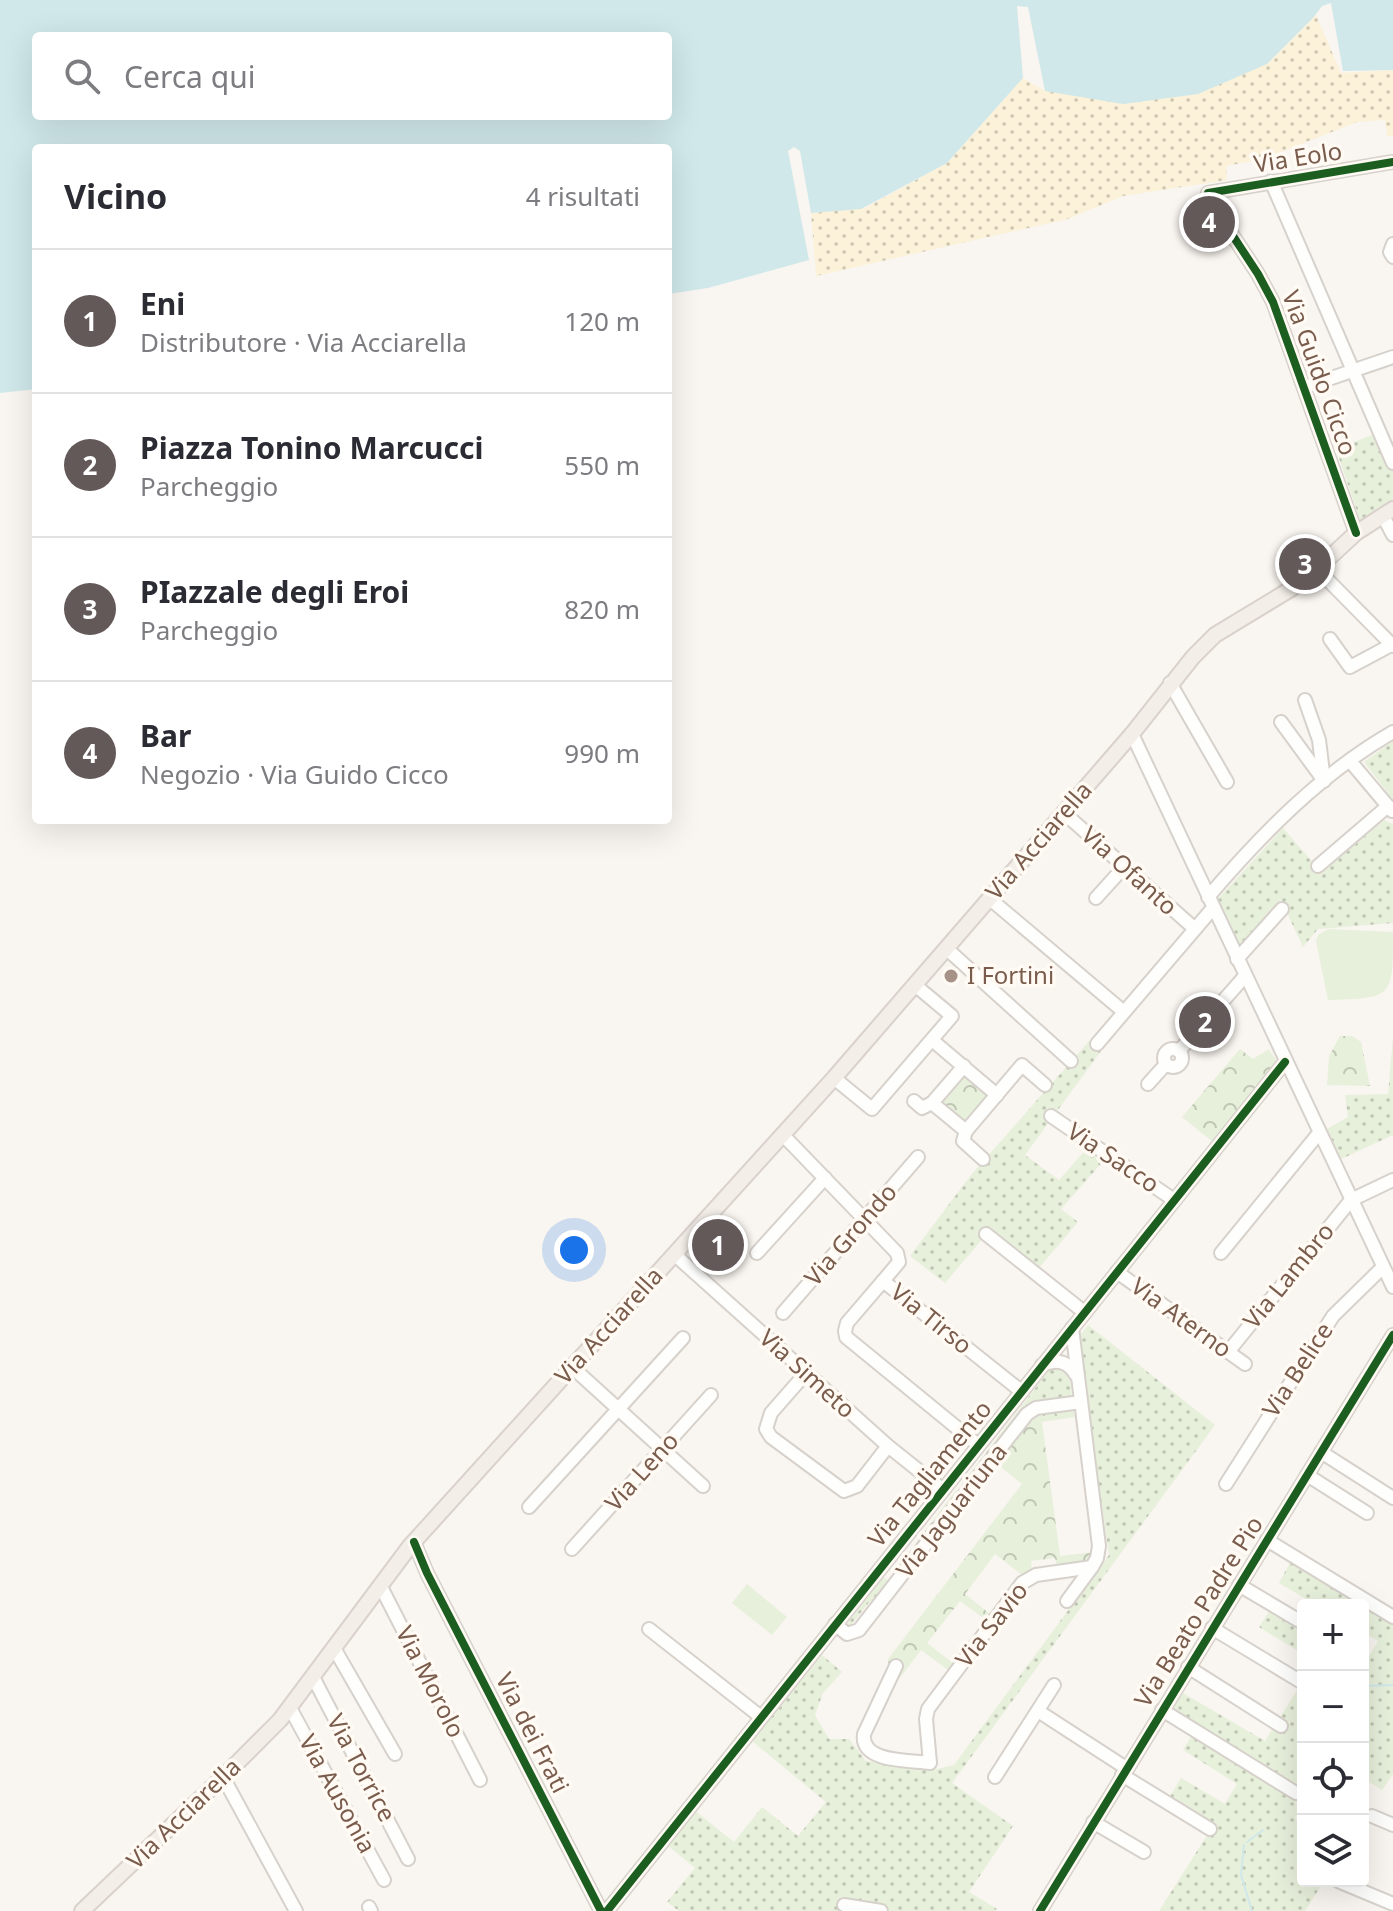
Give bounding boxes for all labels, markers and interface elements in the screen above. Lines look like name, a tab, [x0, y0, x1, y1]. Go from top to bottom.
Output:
search box	[32, 32, 672, 120]
icon: search	[60, 54, 104, 98]
text: Cerca qui	[124, 56, 255, 97]
street label: Via Eolo	[1251, 133, 1344, 180]
text: Vicino	[64, 173, 167, 219]
text: 4 risultati	[526, 178, 640, 214]
pin: 4	[1183, 192, 1235, 252]
text: Eni	[140, 283, 185, 324]
street label: Via Guido Cicco	[1275, 285, 1366, 460]
text: 1	[83, 303, 97, 339]
text: 120 m	[564, 303, 640, 339]
text: Distributore · Via Acciarella	[140, 324, 467, 360]
text: Piazza Tonino Marcucci	[140, 427, 483, 468]
text: 2	[83, 447, 97, 483]
text: 550 m	[564, 447, 640, 483]
text: Parcheggio	[140, 468, 278, 504]
pin: 3	[1279, 534, 1331, 594]
text: PIazzale degli Eroi	[140, 571, 409, 612]
text: 3	[83, 591, 97, 627]
text: 820 m	[564, 591, 640, 627]
text: Parcheggio	[140, 612, 278, 648]
text: Bar	[140, 715, 191, 756]
text: 4	[83, 735, 97, 771]
text: 990 m	[564, 735, 640, 771]
text: Negozio · Via Guido Cicco	[140, 756, 449, 792]
street label: Via Acciarella	[977, 774, 1099, 906]
street label: Via Ofanto	[1075, 818, 1185, 922]
place label: I Fortini	[967, 958, 1054, 991]
marker: I Fortini	[942, 967, 960, 985]
pin: 2	[1179, 992, 1231, 1052]
street label: Via Sacco	[1061, 1114, 1166, 1200]
street label: Via Grondo	[796, 1176, 904, 1292]
pin: 1	[692, 1215, 744, 1275]
street label: Via Lambro	[1235, 1215, 1341, 1335]
your location	[554, 1230, 594, 1270]
street label: Via Acciarella	[546, 1259, 669, 1391]
street label: Via Aterno	[1125, 1269, 1239, 1365]
street label: Via Tirso	[884, 1275, 980, 1361]
street label: Via Belice	[1254, 1315, 1340, 1423]
street label: Via Simeto	[753, 1321, 863, 1425]
street label: Via Tagliamento	[859, 1393, 998, 1553]
street label: Via Leno	[597, 1424, 685, 1518]
street label: Via Jaguariuna	[888, 1436, 1014, 1584]
street label: Via Beato Padre Pio	[1126, 1509, 1270, 1713]
street label: Via Savio	[947, 1575, 1035, 1674]
map controls	[1297, 1599, 1369, 1887]
button: +	[1297, 1599, 1369, 1671]
street label: Via Morolo	[389, 1620, 474, 1743]
street label: Via dei Frati	[489, 1666, 578, 1798]
button: −	[1297, 1671, 1369, 1743]
street label: Via Torrice	[320, 1708, 404, 1827]
street label: Via Ausonia	[292, 1728, 384, 1859]
button: locate	[1297, 1743, 1369, 1815]
street label: Via Acciarella	[119, 1750, 247, 1876]
button: layers	[1297, 1815, 1369, 1887]

